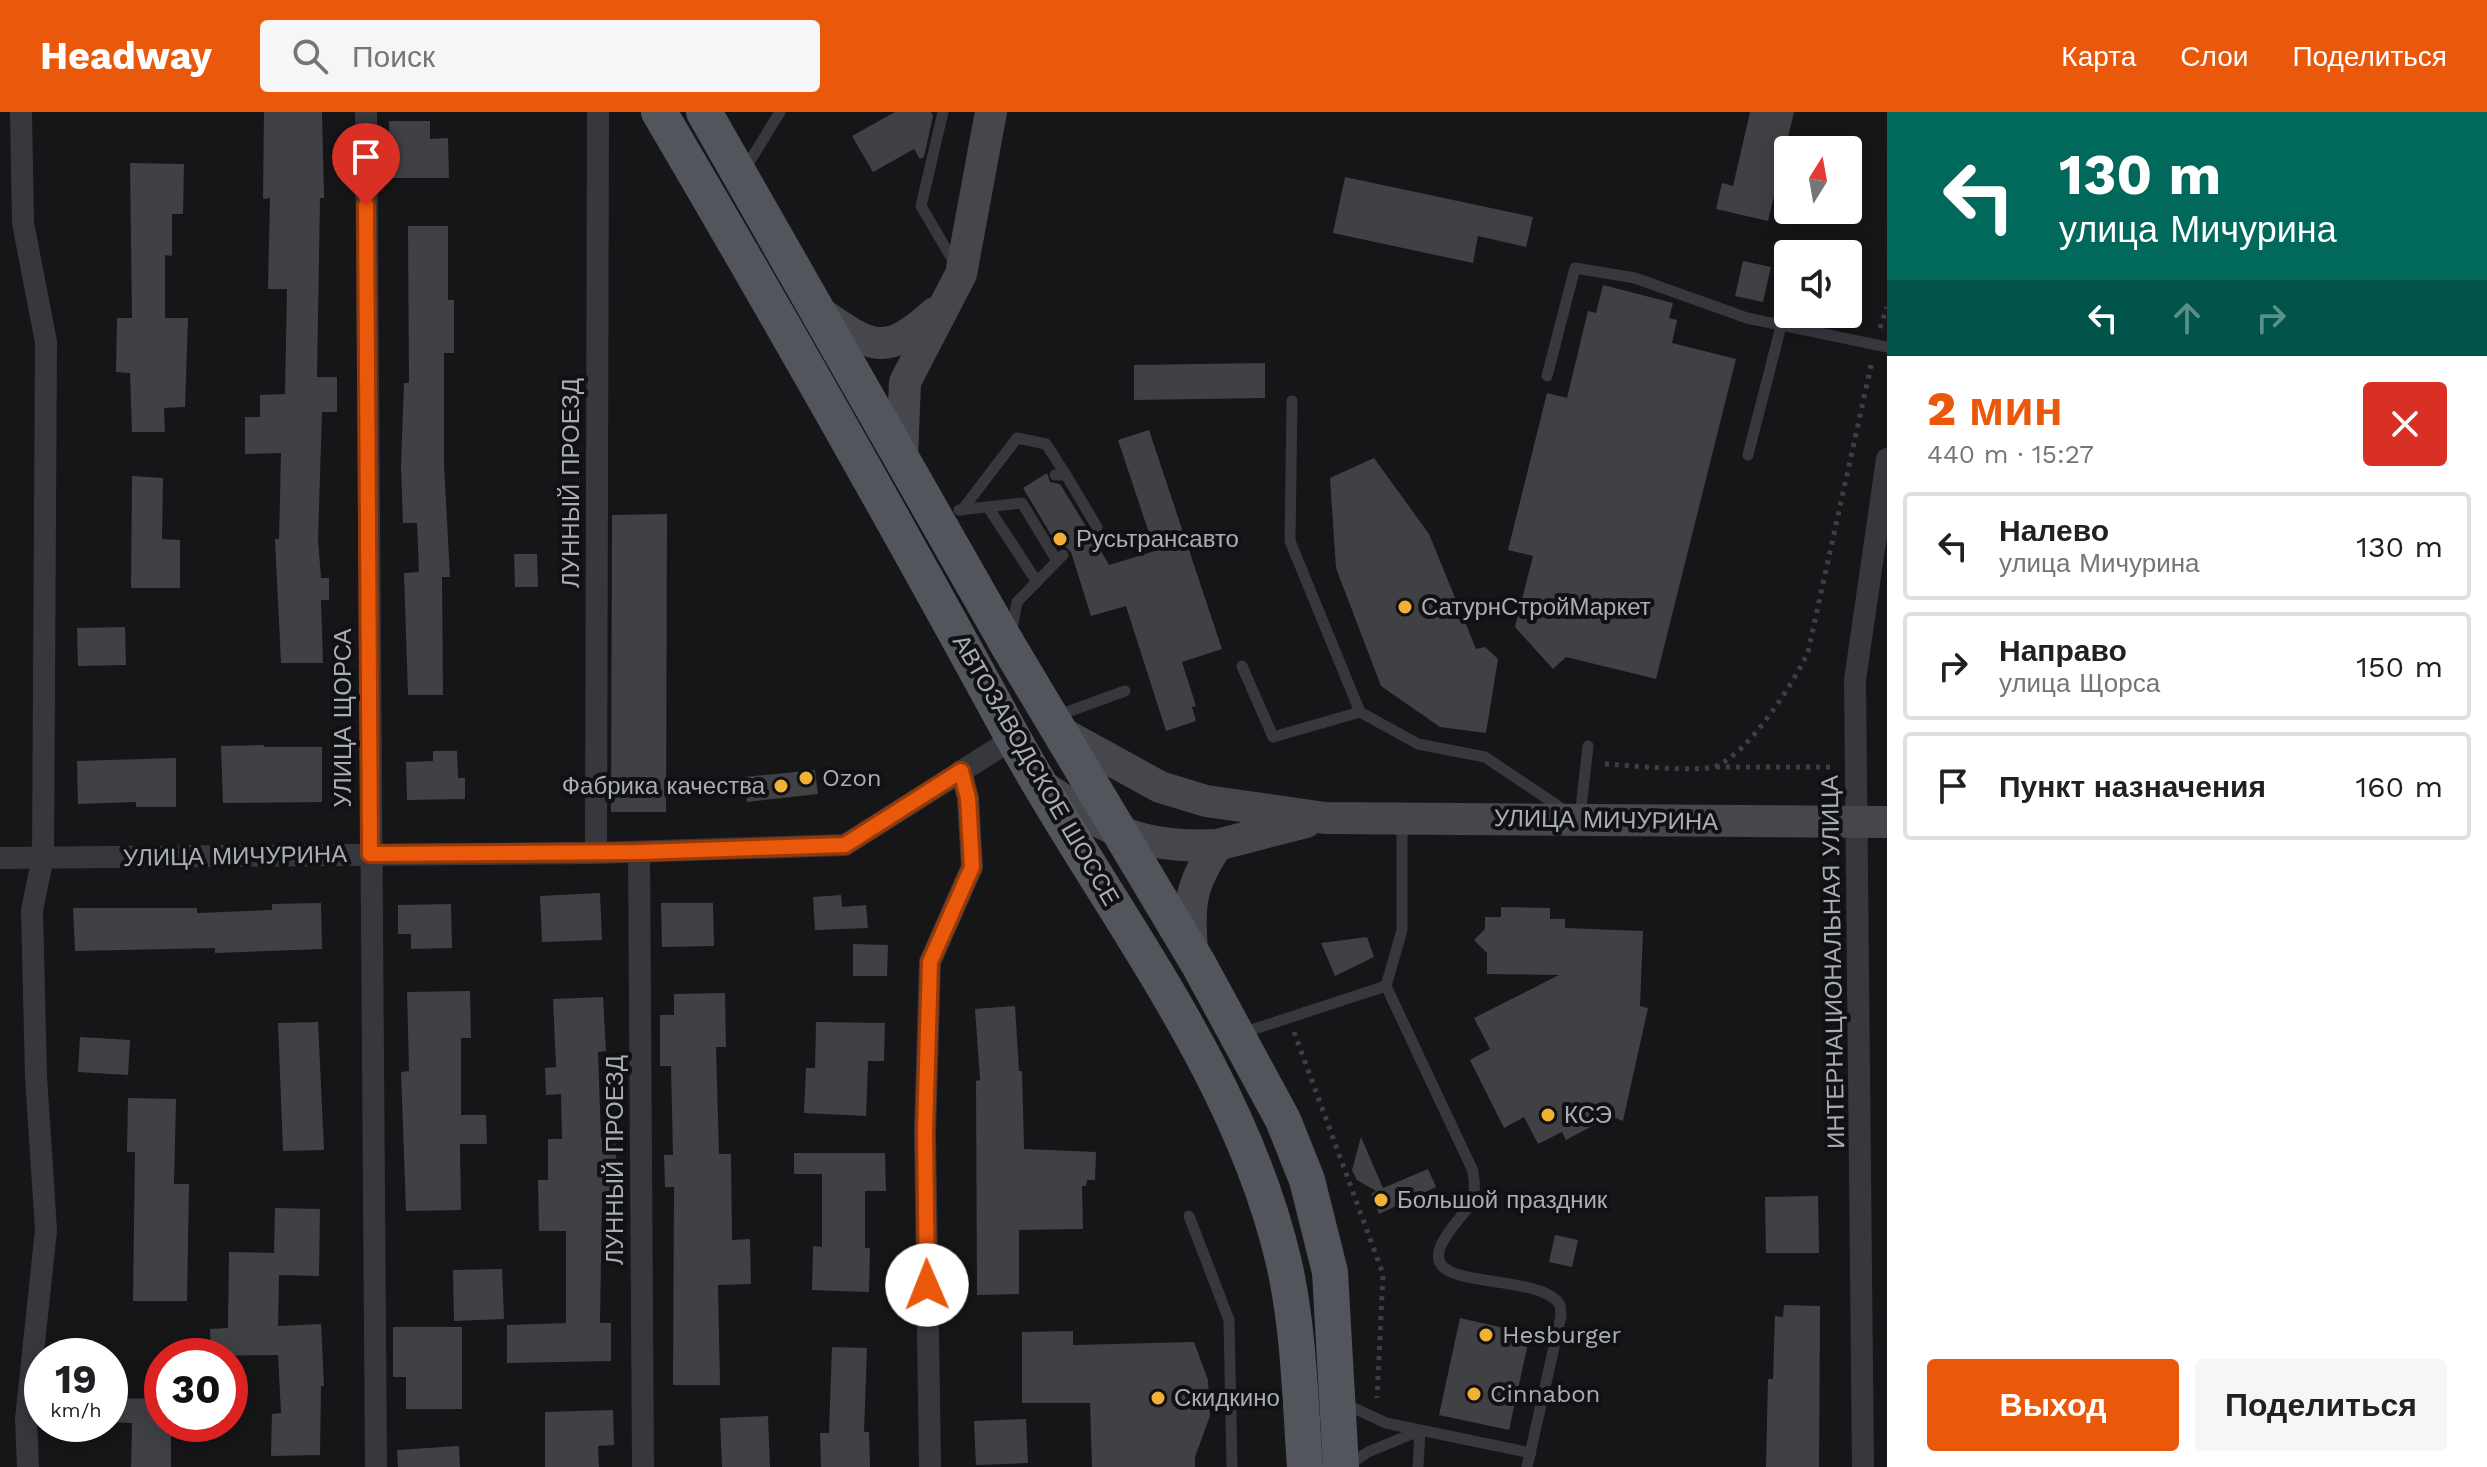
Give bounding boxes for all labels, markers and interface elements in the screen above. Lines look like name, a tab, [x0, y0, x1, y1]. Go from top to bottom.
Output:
search box	[260, 20, 820, 92]
text: Headway	[40, 34, 212, 78]
icon: search	[288, 34, 332, 78]
text: Поиск	[352, 39, 435, 74]
text: Карта	[2061, 40, 2136, 73]
text: Слои	[2180, 40, 2248, 73]
text: Поделиться	[2292, 40, 2447, 73]
pin	[332, 123, 400, 205]
icon: arrive	[344, 135, 388, 179]
north arrow	[1774, 136, 1862, 224]
map controls	[1774, 136, 1862, 328]
text: 130 m	[2059, 142, 2221, 208]
icon: left	[1927, 144, 2031, 248]
text: улица Мичурина	[2059, 209, 2337, 251]
button: sound	[1774, 240, 1862, 328]
icon: left	[2081, 296, 2125, 340]
icon: ahead	[2165, 296, 2209, 340]
icon: right	[2249, 296, 2293, 340]
street label: ЛУННЫЙ ПРОЕЗД	[557, 378, 585, 588]
text: 2 мин	[1927, 380, 2063, 437]
button: close	[2363, 382, 2447, 466]
text: 440 m · 15:27	[1927, 439, 2094, 469]
text: Налево	[1999, 513, 2109, 548]
icon: left	[1931, 524, 1975, 568]
place label: Русьтрансавто	[1076, 525, 1239, 553]
text: 130 m	[2356, 529, 2443, 564]
marker: Русьтрансавто	[1051, 530, 1069, 548]
text: улица Мичурина	[1999, 548, 2200, 578]
place label: СатурнСтройМаркет	[1421, 593, 1651, 621]
marker: СатурнСтройМаркет	[1396, 598, 1414, 616]
street label: УЛИЦА ЩОРСА	[329, 628, 357, 808]
street label: АВТОЗАВОДСКОЕ ШОССЕ	[947, 630, 1125, 910]
text: Направо	[1999, 633, 2127, 668]
icon: right	[1931, 644, 1975, 688]
text: 150 m	[2356, 649, 2443, 684]
text: улица Щорса	[1999, 668, 2160, 698]
place label: Ozon	[822, 764, 882, 792]
icon: arrive	[1931, 764, 1975, 808]
marker: Ozon	[797, 769, 815, 787]
text: Пункт назначения	[1999, 769, 2266, 804]
text: 160 m	[2356, 769, 2443, 804]
place label: Фабрика качества	[562, 772, 766, 800]
street label: ИНТЕРНАЦИОНАЛЬНАЯ УЛИЦА	[1816, 775, 1850, 1149]
marker: Фабрика качества	[772, 777, 790, 795]
street label: УЛИЦА МИЧУРИНА	[1494, 804, 1718, 836]
street label: УЛИЦА МИЧУРИНА	[123, 840, 347, 872]
street label: ЛУННЫЙ ПРОЕЗД	[601, 1055, 629, 1265]
place label: КСЭ	[1564, 1101, 1612, 1129]
marker: КСЭ	[1539, 1106, 1557, 1124]
place label: Большой праздник	[1397, 1186, 1608, 1214]
marker: Большой праздник	[1372, 1191, 1390, 1209]
position arrow	[885, 1243, 969, 1327]
place label: Hesburger	[1502, 1321, 1622, 1349]
marker: Hesburger	[1477, 1326, 1495, 1344]
speed limit sign: 30	[144, 1338, 248, 1442]
text: 19	[55, 1356, 97, 1403]
button: Выход	[1927, 1359, 2179, 1451]
button: Поделиться	[2195, 1359, 2447, 1451]
place label: Cinnabon	[1490, 1380, 1600, 1408]
place label: Скидкино	[1174, 1384, 1280, 1412]
marker: Cinnabon	[1465, 1385, 1483, 1403]
marker: Скидкино	[1149, 1389, 1167, 1407]
text: km/h	[50, 1398, 102, 1422]

